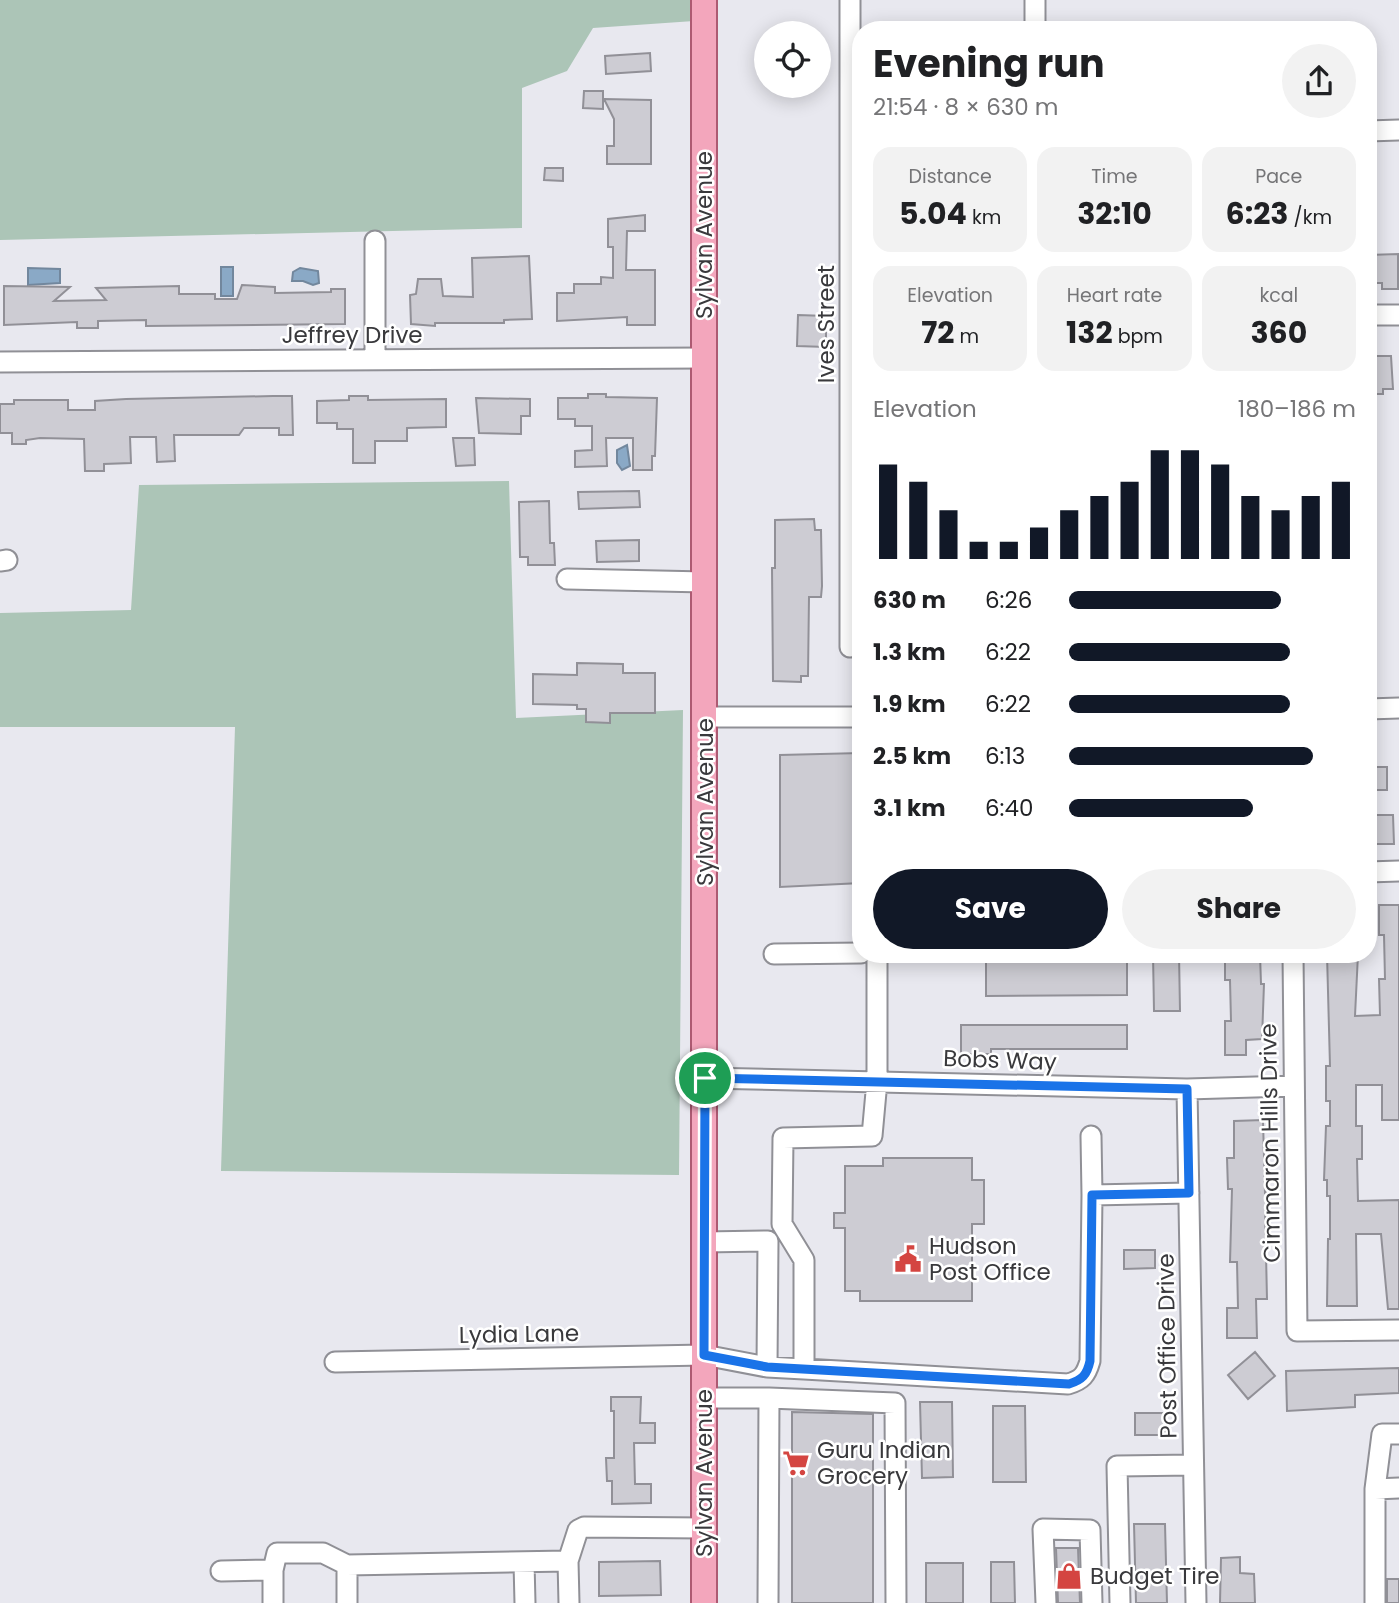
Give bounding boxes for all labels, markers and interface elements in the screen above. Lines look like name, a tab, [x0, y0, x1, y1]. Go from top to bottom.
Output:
map controls	[754, 21, 831, 98]
button: locate	[754, 21, 831, 98]
text: Evening run	[873, 37, 1105, 90]
button: share	[1282, 44, 1356, 118]
text: 21:54 · 8 × 630 m	[873, 91, 1059, 123]
street label: Sylvan Avenue	[688, 151, 720, 319]
text: Distance	[909, 163, 992, 190]
text: Time	[1091, 163, 1138, 190]
text: Pace	[1255, 163, 1302, 190]
text: 5.04	[899, 192, 967, 235]
text: 32:10	[1077, 192, 1152, 235]
text: 6:23	[1226, 192, 1289, 235]
text: km	[967, 204, 1001, 231]
text: /km	[1289, 204, 1332, 231]
street label: Ives Street	[810, 265, 842, 383]
text: Elevation	[907, 282, 993, 309]
text: Heart rate	[1067, 282, 1162, 309]
text: kcal	[1259, 282, 1298, 309]
text: 72	[921, 311, 954, 354]
text: 132	[1066, 311, 1113, 354]
text: 360	[1250, 311, 1307, 354]
street label: Jeffrey Drive	[281, 319, 423, 351]
text: m	[954, 323, 979, 350]
text: bpm	[1113, 323, 1163, 350]
text: Elevation	[873, 393, 977, 425]
text: 180–186 m	[1238, 393, 1356, 425]
text: 630 m	[873, 584, 946, 616]
text: 6:26	[985, 584, 1032, 616]
text: 1.3 km	[873, 636, 946, 668]
text: 6:22	[985, 636, 1031, 668]
text: 1.9 km	[873, 688, 946, 720]
text: 6:22	[985, 688, 1031, 720]
street label: Sylvan Avenue	[689, 718, 721, 886]
text: 2.5 km	[873, 740, 951, 772]
text: 6:13	[985, 740, 1025, 772]
text: 3.1 km	[873, 792, 946, 824]
text: 6:40	[985, 792, 1033, 824]
button: Save	[873, 869, 1108, 949]
button: Share	[1122, 869, 1356, 949]
street label: Cimmaron Hills Drive	[1252, 1023, 1288, 1263]
street label: Bobs Way	[943, 1042, 1057, 1078]
pin	[675, 1048, 735, 1108]
icon: arrive	[686, 1059, 724, 1097]
place label: Hudson Post Office	[929, 1230, 1051, 1288]
public building icon: Hudson Post Office	[893, 1244, 923, 1274]
street label: Post Office Drive	[1149, 1253, 1185, 1439]
street label: Lydia Lane	[459, 1317, 579, 1351]
street label: Sylvan Avenue	[688, 1389, 720, 1557]
place label: Guru Indian Grocery	[817, 1434, 951, 1492]
supermarket icon: Guru Indian Grocery	[781, 1448, 811, 1478]
place label: Budget Tire	[1090, 1560, 1220, 1592]
shop icon: Budget Tire	[1054, 1561, 1084, 1591]

